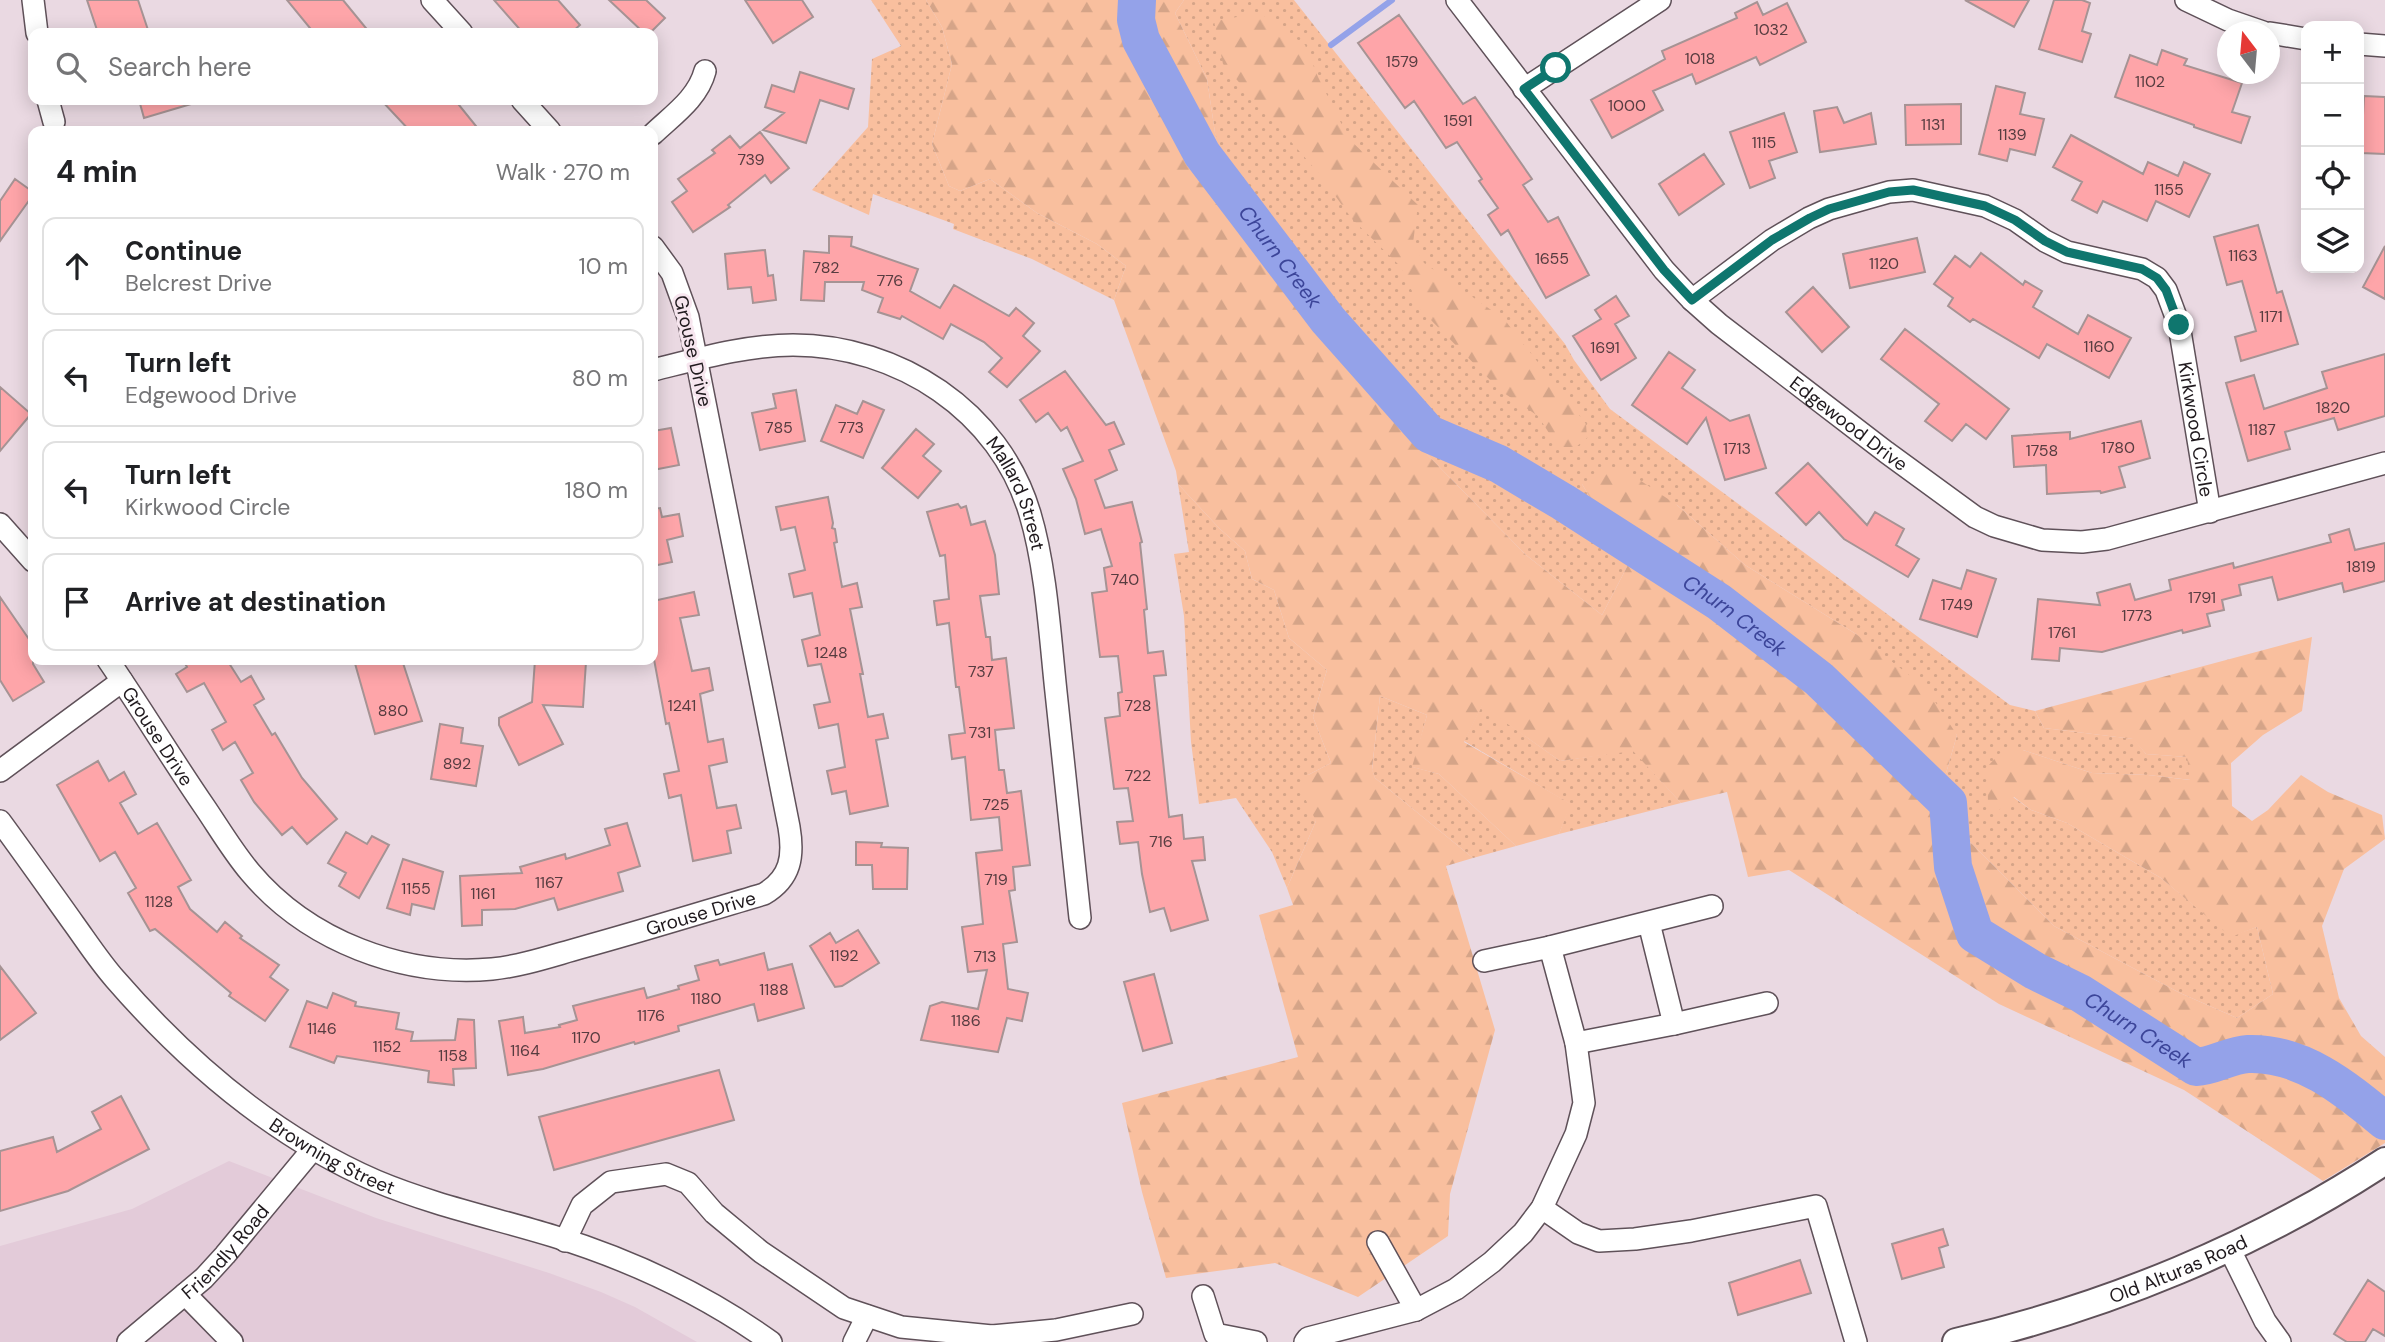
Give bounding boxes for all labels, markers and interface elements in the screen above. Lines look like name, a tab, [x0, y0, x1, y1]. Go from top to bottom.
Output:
house number: 1032	[1754, 19, 1788, 40]
north arrow	[2217, 21, 2280, 84]
map controls	[2301, 21, 2364, 273]
button: +	[2301, 21, 2364, 84]
search box	[28, 28, 658, 105]
icon: search	[52, 48, 90, 86]
house number: 1018	[1685, 48, 1715, 69]
text: Search here	[108, 50, 251, 84]
house number: 1579	[1386, 51, 1418, 72]
route start	[1540, 52, 1571, 83]
house number: 1102	[2135, 71, 2165, 92]
button: −	[2301, 84, 2364, 147]
house number: 1000	[1608, 95, 1646, 116]
house number: 1591	[1443, 110, 1473, 131]
house number: 1131	[1921, 114, 1945, 135]
house number: 1139	[1997, 124, 2027, 145]
house number: 1115	[1752, 132, 1776, 153]
button: locate	[2301, 147, 2364, 210]
house number: 739	[737, 149, 765, 170]
text: 4 min	[56, 152, 138, 191]
text: Walk · 270 m	[496, 157, 630, 187]
house number: 1155	[2154, 179, 2184, 200]
water label: Churn Creek	[1232, 200, 1328, 314]
button: layers	[2301, 210, 2364, 273]
text: Continue	[125, 234, 242, 268]
house number: 1163	[2228, 245, 2258, 266]
icon: ahead	[58, 247, 96, 285]
house number: 1655	[1535, 248, 1569, 269]
text: 10 m	[578, 251, 628, 281]
house number: 1120	[1869, 253, 1899, 274]
house number: 782	[813, 257, 839, 278]
text: Belcrest Drive	[125, 268, 272, 298]
house number: 776	[877, 270, 903, 291]
street label: Grouse Drive	[668, 293, 718, 409]
house number: 1171	[2259, 306, 2283, 327]
route end	[2163, 309, 2194, 340]
house number: 1160	[2084, 336, 2115, 357]
house number: 1691	[1590, 337, 1620, 358]
text: Turn left	[125, 346, 232, 380]
icon: left	[58, 359, 96, 397]
street label: Kirkwood Circle	[2173, 360, 2220, 499]
text: 80 m	[572, 363, 628, 393]
street label: Edgewood Drive	[1785, 370, 1913, 476]
text: Edgewood Drive	[125, 380, 297, 410]
house number: 1820	[2316, 397, 2350, 418]
house number: 785	[765, 417, 793, 438]
house number: 773	[838, 417, 864, 438]
house number: 1187	[2248, 419, 2276, 440]
street label: Mallard Street	[981, 431, 1051, 552]
house number: 1780	[2101, 437, 2135, 458]
house number: 1713	[1723, 438, 1751, 459]
house number: 1758	[2026, 440, 2058, 461]
text: Turn left	[125, 458, 232, 492]
icon: left	[58, 471, 96, 509]
text: 180 m	[564, 475, 628, 505]
text: Kirkwood Circle	[125, 492, 290, 522]
house number: 1819	[2346, 556, 2376, 577]
water label: Churn Creek	[1677, 568, 1792, 663]
house number: 740	[1111, 569, 1139, 590]
icon: arrive	[58, 583, 96, 621]
text: Arrive at destination	[125, 585, 386, 619]
house number: 1791	[2188, 587, 2216, 608]
house number: 1749	[1941, 594, 1973, 615]
house number: 1773	[2121, 605, 2153, 626]
house number: 1761	[2048, 622, 2076, 643]
house number: 1248	[814, 642, 848, 663]
house number: 737	[968, 661, 994, 682]
street label: Grouse Drive	[117, 681, 199, 791]
house number: 1241	[668, 695, 696, 716]
house number: 728	[1125, 695, 1151, 716]
house number: 880	[378, 700, 408, 721]
house number: 731	[969, 722, 991, 743]
house number: 892	[443, 753, 471, 774]
house number: 722	[1125, 765, 1151, 786]
house number: 725	[982, 794, 1010, 815]
house number: 716	[1149, 831, 1173, 852]
house number: 719	[984, 869, 1008, 890]
house number: 1167	[535, 872, 563, 893]
house number: 1155	[401, 878, 431, 899]
house number: 1161	[470, 883, 496, 904]
street label: Grouse Drive	[643, 885, 759, 941]
house number: 1128	[145, 891, 173, 912]
house number: 1192	[830, 945, 858, 966]
house number: 713	[973, 946, 997, 967]
house number: 1188	[759, 979, 789, 1000]
water label: Churn Creek	[2079, 985, 2198, 1075]
house number: 1180	[691, 988, 721, 1009]
house number: 1176	[637, 1005, 665, 1026]
house number: 1186	[951, 1010, 981, 1031]
house number: 1146	[307, 1018, 337, 1039]
house number: 1170	[571, 1027, 601, 1048]
house number: 1152	[373, 1036, 401, 1057]
house number: 1164	[510, 1040, 540, 1061]
house number: 1158	[438, 1045, 468, 1066]
street label: Browning Street	[265, 1112, 399, 1200]
street label: Friendly Road	[176, 1199, 274, 1304]
street label: Old Alturas Road	[2105, 1229, 2251, 1309]

